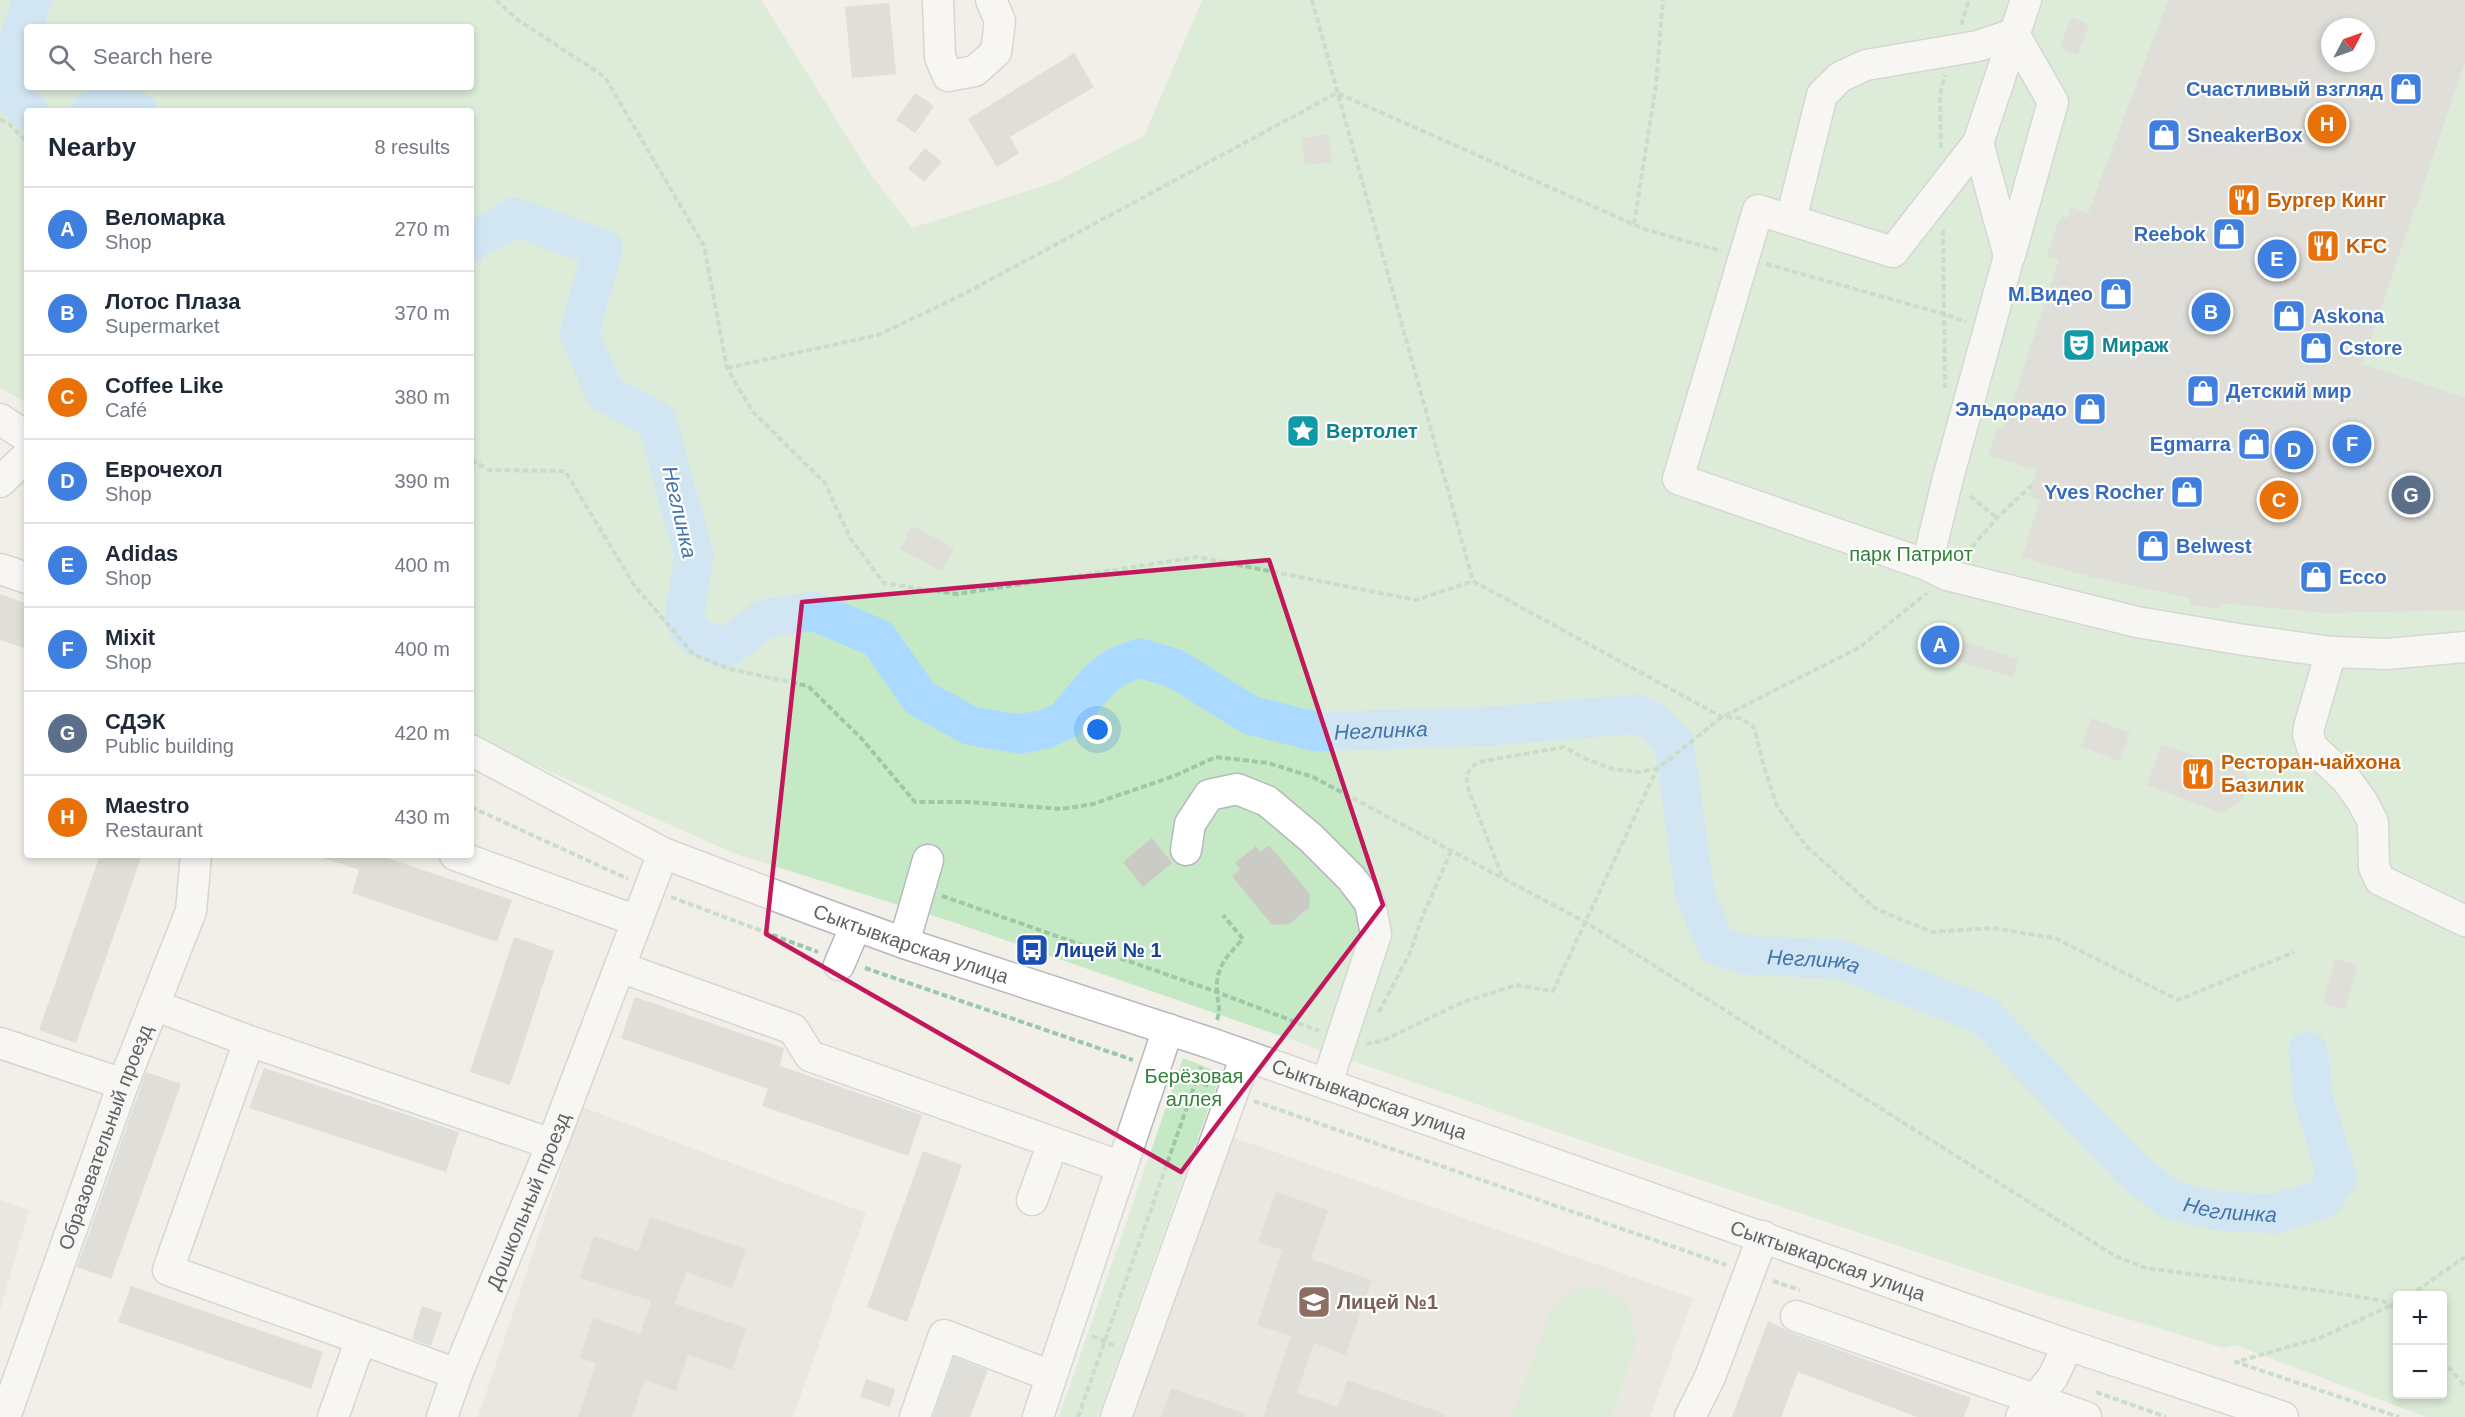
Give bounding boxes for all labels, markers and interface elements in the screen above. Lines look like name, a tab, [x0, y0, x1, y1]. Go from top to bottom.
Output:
north arrow	[2321, 18, 2375, 72]
search box	[24, 24, 474, 90]
icon: search	[45, 41, 78, 74]
text: Search here	[93, 44, 213, 69]
shop icon: Счастливый взгляд	[2388, 71, 2424, 107]
place label: Счастливый взгляд	[2186, 78, 2383, 100]
pin: H	[2308, 102, 2346, 146]
shop icon: SneakerBox	[2146, 117, 2182, 153]
place label: SneakerBox	[2187, 124, 2303, 146]
text: Nearby	[48, 132, 136, 162]
text: 8 results	[374, 136, 450, 158]
restaurant icon: Бургер Кинг	[2226, 182, 2262, 218]
place label: Бургер Кинг	[2267, 189, 2386, 211]
text: Веломарка	[105, 205, 225, 230]
shop icon: Reebok	[2211, 216, 2247, 252]
text: A	[60, 218, 75, 240]
text: 270 m	[394, 218, 450, 240]
place label: Reebok	[2134, 223, 2207, 245]
restaurant icon: KFC	[2305, 228, 2341, 264]
text: Shop	[105, 231, 152, 253]
place label: KFC	[2346, 235, 2387, 257]
pin: E	[2258, 236, 2296, 282]
shop icon: М.Видео	[2098, 276, 2134, 312]
place label: М.Видео	[2008, 283, 2093, 305]
text: Лотос Плаза	[105, 289, 240, 314]
pin: B	[2192, 290, 2230, 334]
shop icon: Askona	[2271, 298, 2307, 334]
text: B	[60, 302, 75, 324]
text: 370 m	[394, 302, 450, 324]
place label: Askona	[2312, 305, 2385, 327]
text: Supermarket	[105, 315, 220, 337]
theatre icon: Мираж	[2061, 327, 2097, 363]
shop icon: Cstore	[2298, 330, 2334, 366]
place label: Мираж	[2102, 334, 2169, 356]
place label: Cstore	[2339, 337, 2402, 359]
text: Coffee Like	[105, 373, 224, 398]
shop icon: Детский мир	[2185, 373, 2221, 409]
place label: Детский мир	[2226, 380, 2351, 402]
text: C	[60, 386, 75, 408]
text: 380 m	[394, 386, 450, 408]
shop icon: Эльдорадо	[2072, 391, 2108, 427]
place label: Эльдорадо	[1955, 398, 2067, 420]
text: Café	[105, 399, 147, 421]
place icon: Вертолет	[1285, 413, 1321, 449]
place label: Вертолет	[1326, 420, 1418, 442]
pin: F	[2332, 422, 2372, 466]
shop icon: Egmarra	[2236, 426, 2272, 462]
pin: D	[2274, 428, 2314, 472]
place label: Egmarra	[2150, 433, 2232, 455]
text: Еврочехол	[105, 457, 223, 482]
water label: Неглинка	[658, 464, 702, 560]
text: D	[60, 470, 75, 492]
text: 390 m	[394, 470, 450, 492]
pin: G	[2392, 472, 2430, 518]
shop icon: Yves Rocher	[2169, 474, 2205, 510]
pin: C	[2260, 478, 2298, 522]
place label: Yves Rocher	[2044, 481, 2164, 503]
text: Shop	[105, 483, 152, 505]
shop icon: Belwest	[2135, 528, 2171, 564]
place label: Belwest	[2176, 535, 2252, 557]
text: Adidas	[105, 541, 178, 566]
park label: парк Патриот	[1849, 543, 1973, 565]
text: E	[61, 554, 74, 576]
text: 400 m	[394, 554, 450, 576]
shop icon: Ecco	[2298, 559, 2334, 595]
place label: Ecco	[2339, 566, 2387, 588]
text: Shop	[105, 567, 152, 589]
pin: A	[1920, 622, 1960, 668]
text: Mixit	[105, 625, 155, 650]
text: F	[61, 638, 74, 660]
text: 400 m	[394, 638, 450, 660]
text: Shop	[105, 651, 152, 673]
text: СДЭК	[105, 709, 165, 734]
your location	[1083, 715, 1112, 744]
water label: Неглинка	[1334, 717, 1428, 743]
text: G	[60, 722, 75, 744]
text: 420 m	[394, 722, 450, 744]
text: Public building	[105, 735, 234, 757]
place label: Ресторан-чайхона Базилик	[2221, 751, 2402, 796]
restaurant icon: Ресторан-чайхона Базилик	[2180, 756, 2216, 792]
text: Maestro	[105, 793, 189, 818]
text: H	[60, 806, 75, 828]
text: 430 m	[394, 806, 450, 828]
text: Restaurant	[105, 819, 203, 841]
street label: Сыктывкарская улица	[810, 900, 1012, 988]
bus stop icon: Лицей № 1	[1014, 932, 1050, 968]
place label: Лицей № 1	[1055, 939, 1162, 961]
water label: Неглинка	[1767, 945, 1864, 977]
street label: Образовательный проезд	[54, 1021, 156, 1253]
street label: Сыктывкарская улица	[1269, 1055, 1471, 1144]
park label: Берёзовая аллея	[1145, 1065, 1243, 1110]
street label: Дошкольный проезд	[482, 1109, 574, 1293]
water label: Неглинка	[2181, 1192, 2277, 1226]
street label: Сыктывкарская улица	[1727, 1216, 1929, 1305]
school or university icon: Лицей №1	[1296, 1284, 1332, 1320]
place label: Лицей №1	[1337, 1291, 1438, 1313]
map controls	[2393, 1291, 2447, 1399]
button: +	[2393, 1291, 2447, 1345]
button: −	[2393, 1345, 2447, 1399]

